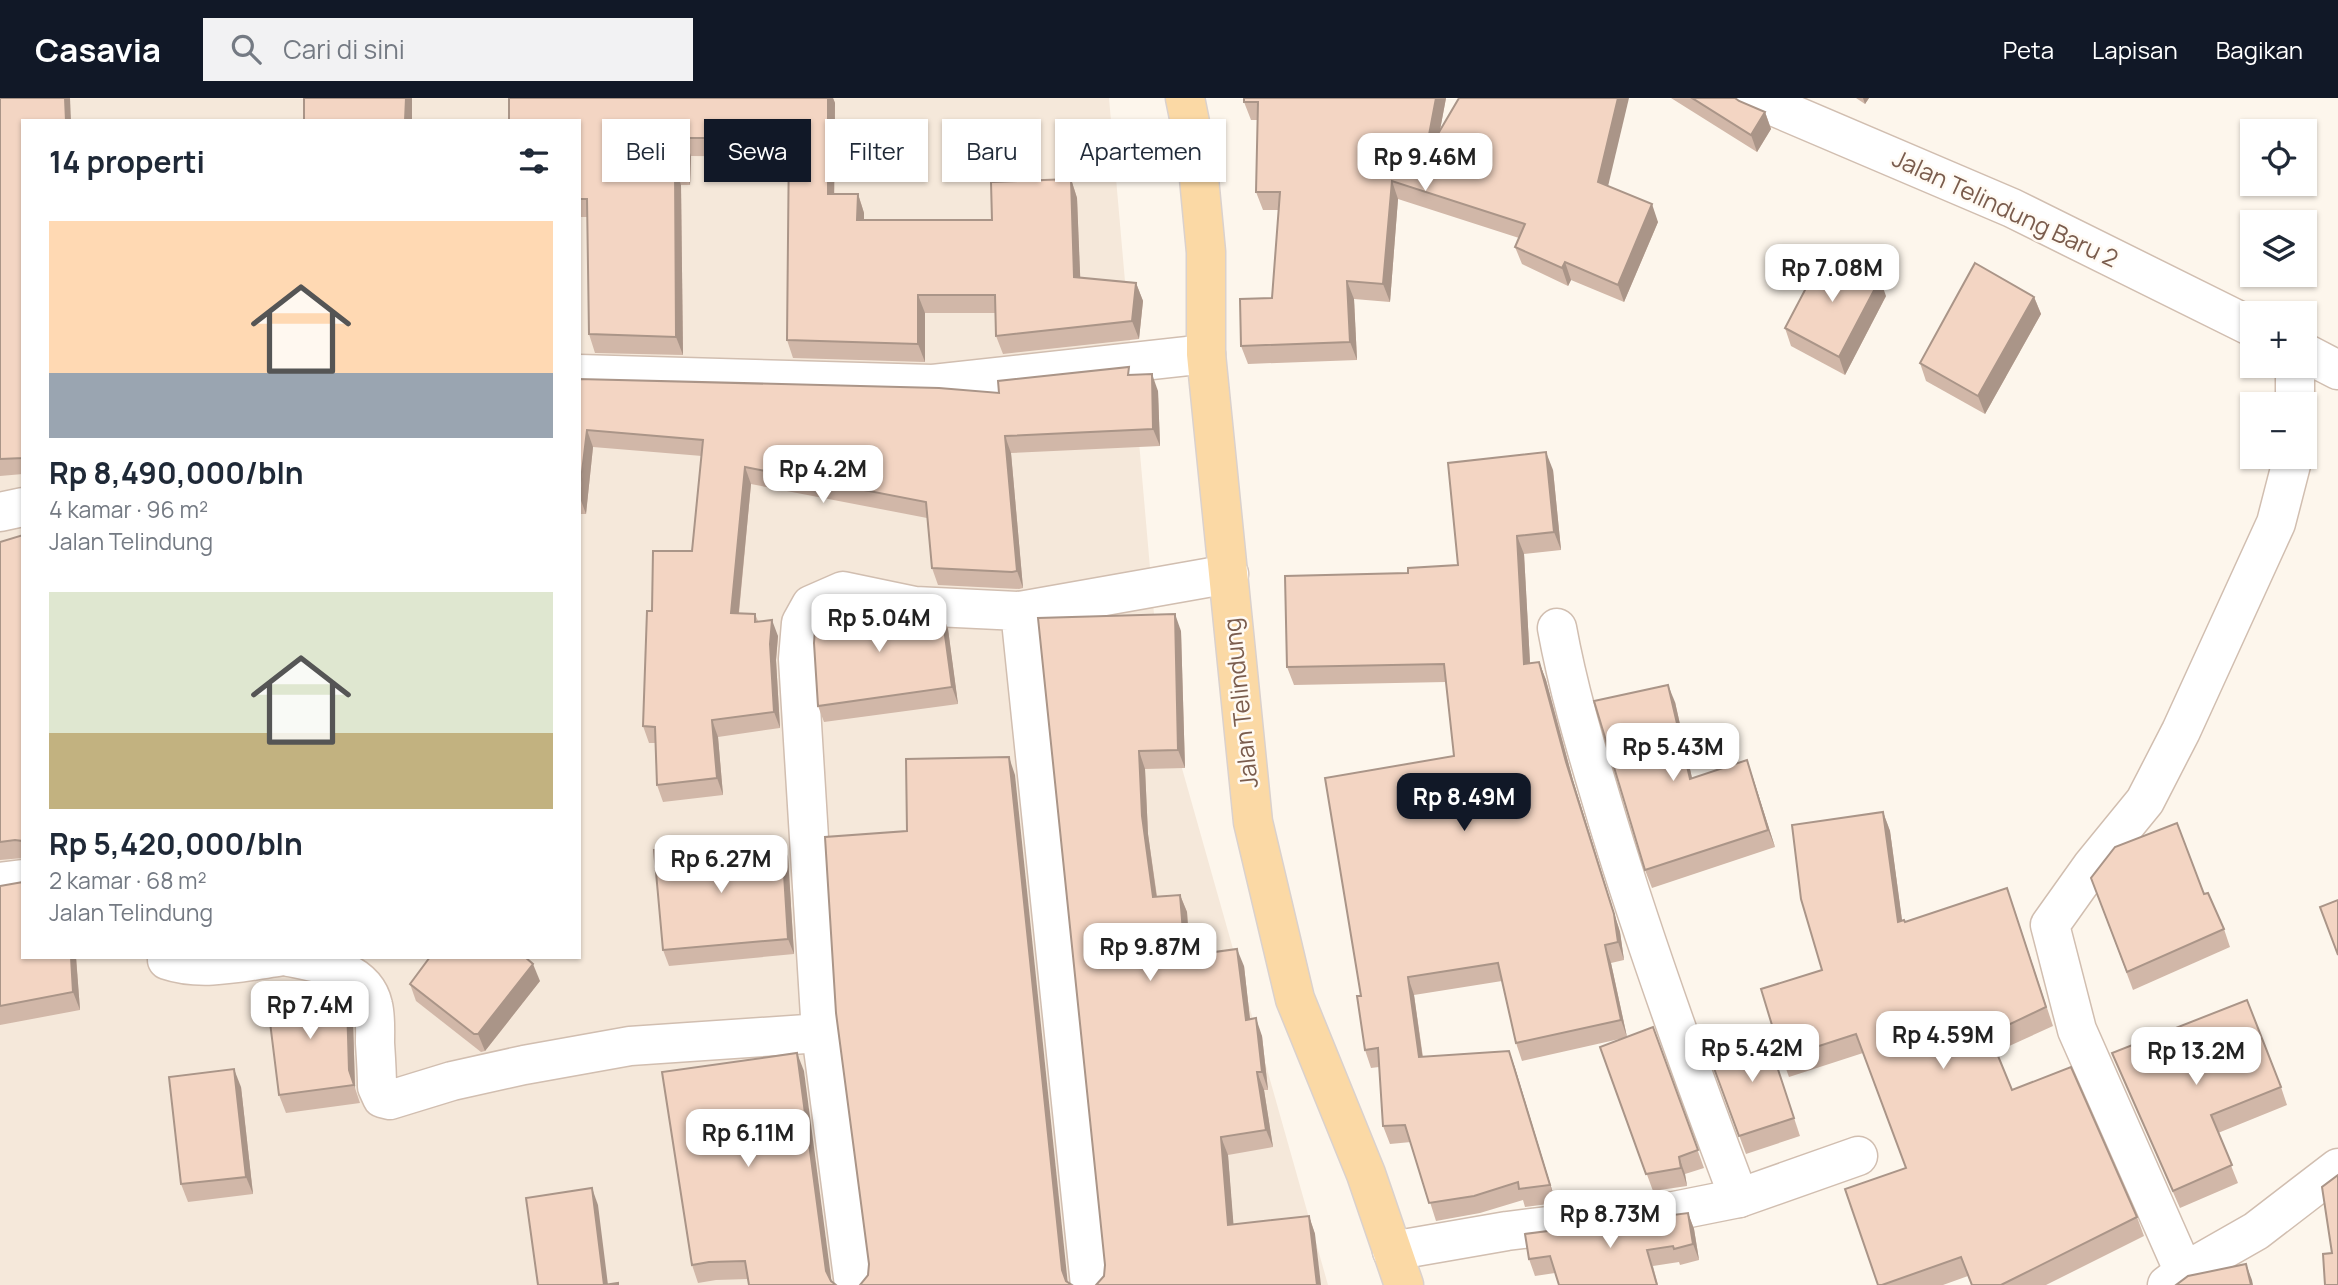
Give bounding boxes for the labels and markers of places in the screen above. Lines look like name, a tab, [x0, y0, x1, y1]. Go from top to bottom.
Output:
pin: Rp 9.46M	[1353, 134, 1497, 193]
pin: Rp 7.08M	[1760, 244, 1904, 304]
pin: Rp 4.2M	[758, 446, 888, 505]
pin: Rp 5.04M	[807, 594, 951, 654]
pin: Rp 5.43M	[1601, 724, 1745, 783]
pin: Rp 8.49M	[1392, 774, 1536, 833]
pin: Rp 6.27M	[649, 836, 793, 895]
pin: Rp 9.87M	[1078, 924, 1222, 983]
pin: Rp 7.4M	[245, 982, 375, 1041]
pin: Rp 4.59M	[1871, 1012, 2015, 1071]
pin: Rp 5.42M	[1680, 1024, 1824, 1084]
pin: Rp 13.2M	[2124, 1028, 2268, 1087]
pin: Rp 6.11M	[676, 1110, 820, 1169]
pin: Rp 8.73M	[1538, 1190, 1682, 1250]

